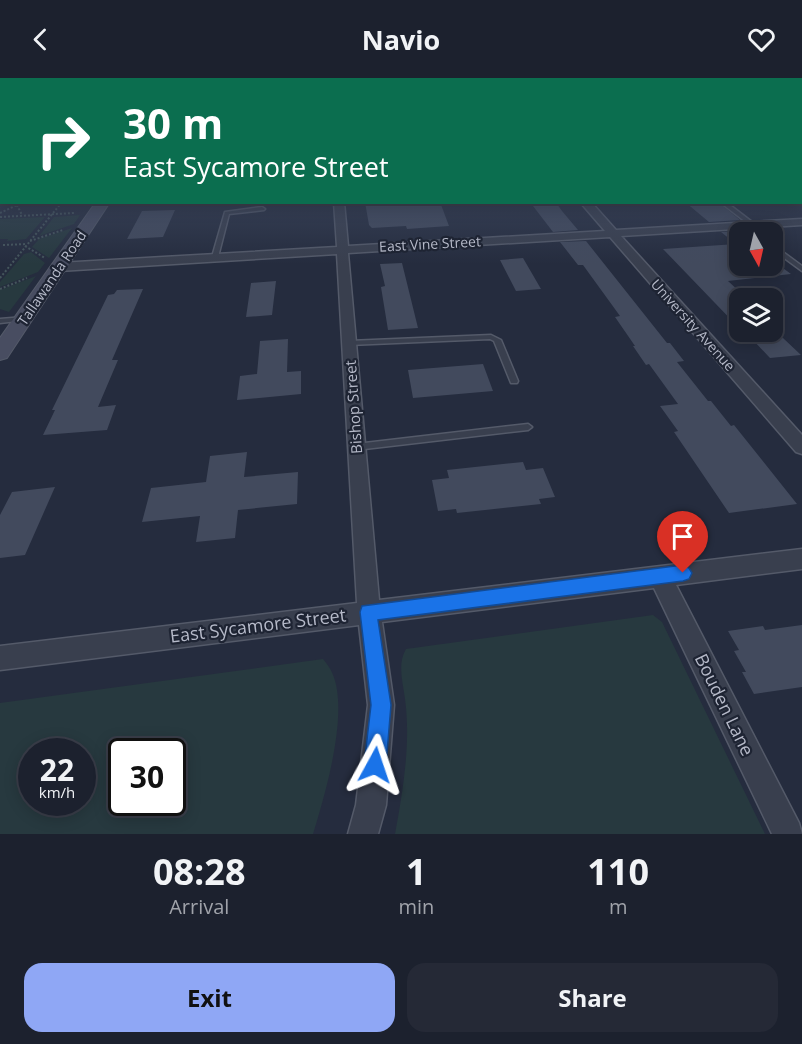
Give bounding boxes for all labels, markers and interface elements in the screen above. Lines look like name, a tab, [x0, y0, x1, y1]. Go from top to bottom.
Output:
text: Navio	[362, 21, 440, 58]
icon: back	[24, 23, 57, 56]
icon: heart	[745, 23, 778, 56]
text: 30 m	[123, 94, 223, 151]
icon: right	[24, 102, 102, 180]
text: East Sycamore Street	[123, 148, 389, 185]
north arrow	[729, 222, 783, 276]
map controls	[729, 222, 783, 342]
street label: Tallawanda Road	[13, 226, 90, 329]
street label: East Vine Street	[379, 231, 481, 256]
street label: University Avenue	[647, 275, 740, 375]
button: layers	[729, 288, 783, 342]
street label: Bishop Street	[340, 360, 366, 455]
pin	[657, 511, 708, 573]
icon: arrive	[666, 520, 699, 553]
street label: East Sycamore Street	[169, 602, 347, 648]
street label: Bouden Lane	[690, 649, 760, 760]
position arrow	[343, 733, 407, 797]
speed limit sign: 30	[108, 738, 186, 816]
text: 22	[40, 749, 74, 790]
text: km/h	[39, 782, 75, 802]
text: 08:28	[153, 847, 246, 896]
text: 1	[406, 847, 427, 896]
text: 110	[587, 847, 649, 896]
text: Arrival	[169, 893, 229, 920]
text: min	[398, 893, 434, 920]
text: m	[609, 893, 627, 920]
button: Exit	[24, 963, 395, 1032]
button: Share	[407, 963, 778, 1032]

